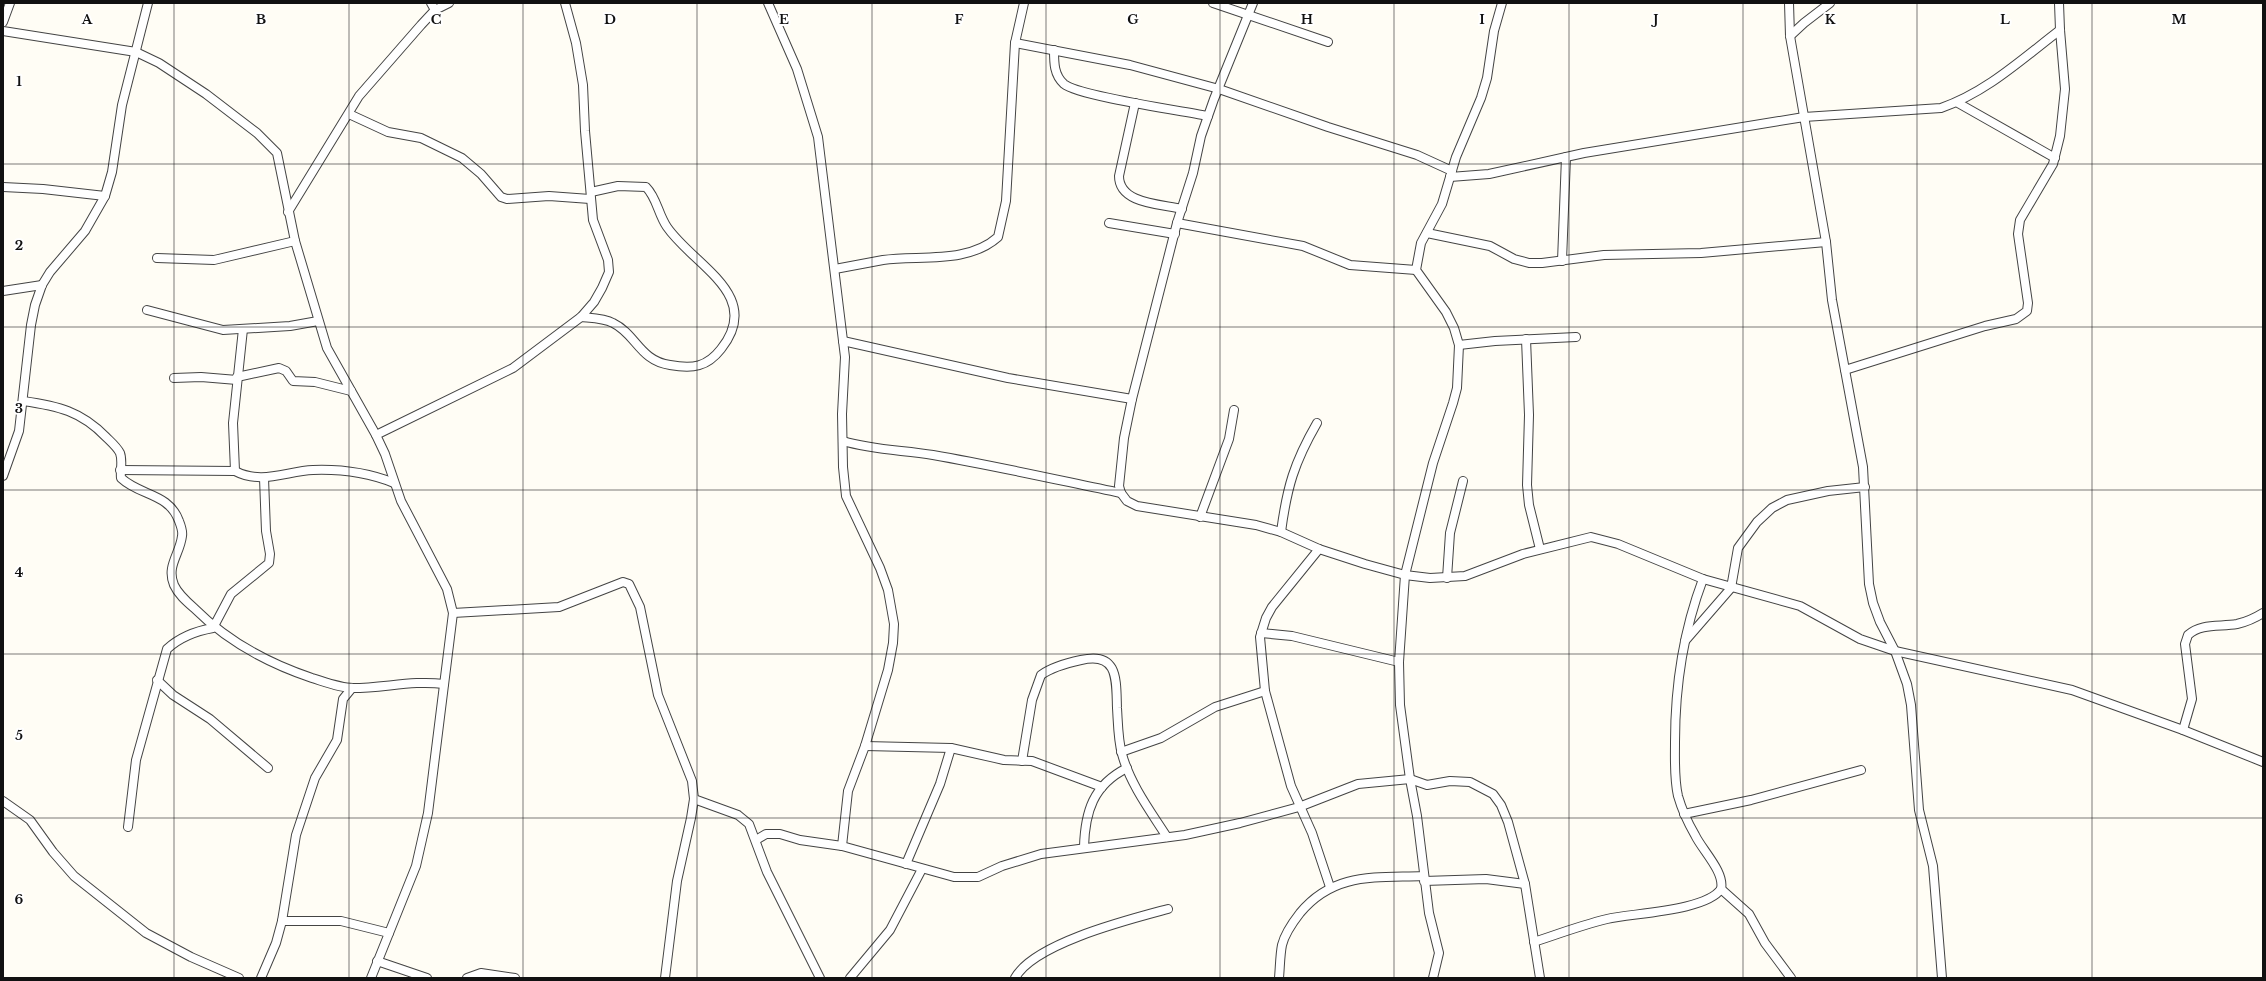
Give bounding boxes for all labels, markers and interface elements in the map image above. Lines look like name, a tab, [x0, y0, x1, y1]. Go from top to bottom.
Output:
text: A	[81, 11, 93, 28]
text: B	[256, 11, 266, 28]
text: C	[431, 11, 442, 28]
text: D	[604, 11, 616, 28]
text: E	[779, 11, 789, 28]
text: F	[955, 11, 964, 28]
text: G	[1127, 11, 1139, 28]
text: H	[1301, 11, 1313, 28]
text: I	[1479, 11, 1485, 28]
text: J	[1650, 11, 1659, 28]
text: K	[1825, 11, 1836, 28]
text: L	[2000, 11, 2010, 28]
text: M	[2172, 11, 2187, 28]
text: 1	[16, 73, 22, 90]
text: 2	[15, 237, 23, 254]
text: 3	[15, 400, 23, 417]
text: 4	[15, 564, 24, 581]
text: 5	[15, 727, 23, 744]
text: 6	[15, 891, 24, 908]

